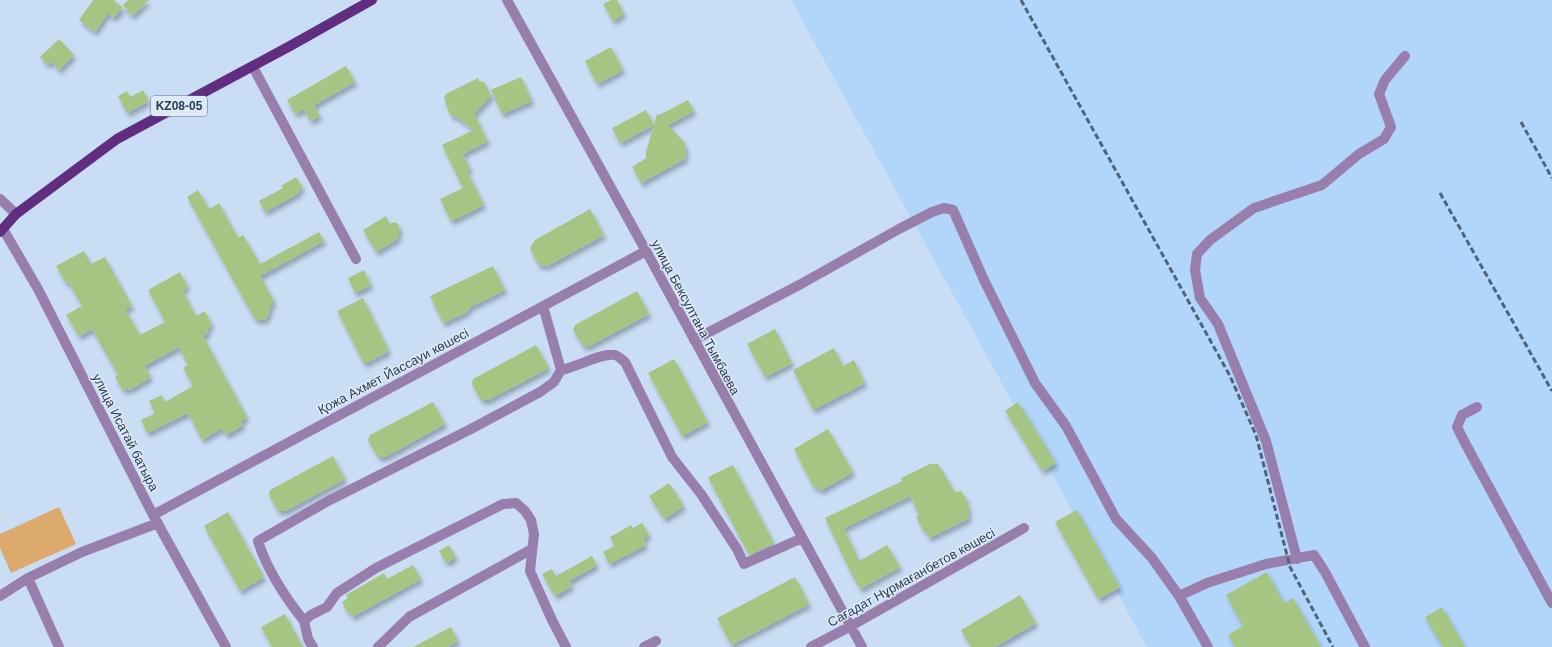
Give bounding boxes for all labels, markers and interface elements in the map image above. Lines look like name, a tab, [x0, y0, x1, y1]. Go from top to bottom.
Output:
road number: KZ08-05	[151, 96, 207, 116]
street label: улица Бексултана Тымбаева	[648, 237, 743, 398]
street label: Қожа Ахмет Йассауи көшесі	[315, 325, 471, 418]
street label: улица Исатай батыра	[89, 371, 162, 494]
street label: Сағадат Нұрмағанбетов көшесі	[825, 525, 998, 630]

